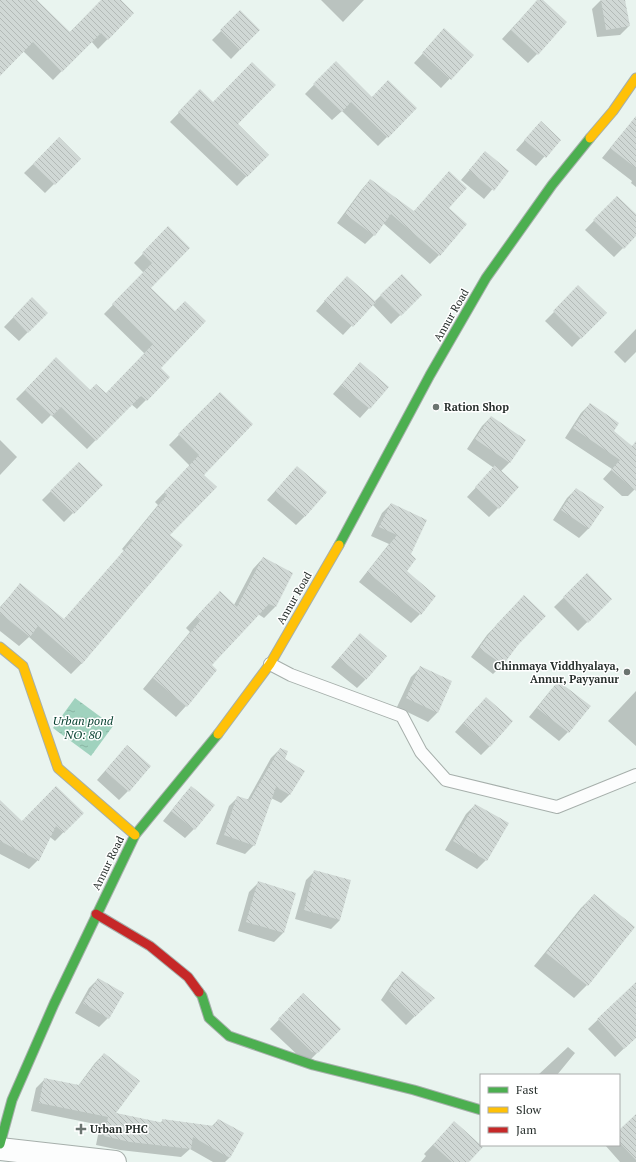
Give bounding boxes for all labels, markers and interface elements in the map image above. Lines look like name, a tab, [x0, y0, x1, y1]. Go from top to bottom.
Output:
street label: Annur Road	[430, 286, 472, 344]
place label: Ration Shop	[444, 400, 509, 414]
marker: Ration Shop	[431, 402, 441, 412]
street label: Annur Road	[273, 569, 315, 627]
place label: Chinmaya Viddhyalaya, Annur, Payyanur	[494, 659, 619, 686]
marker: Chinmaya Viddhyalaya, Annur, Payyanur	[622, 667, 632, 677]
water label: Urban pond NO: 80	[53, 713, 114, 742]
street label: Annur Road	[89, 834, 127, 892]
legend	[480, 1074, 620, 1146]
text: Fast	[516, 1082, 539, 1097]
text: Slow	[516, 1102, 542, 1117]
place label: Urban PHC	[90, 1122, 148, 1136]
text: Jam	[516, 1122, 537, 1137]
marker: Urban PHC	[75, 1123, 87, 1135]

